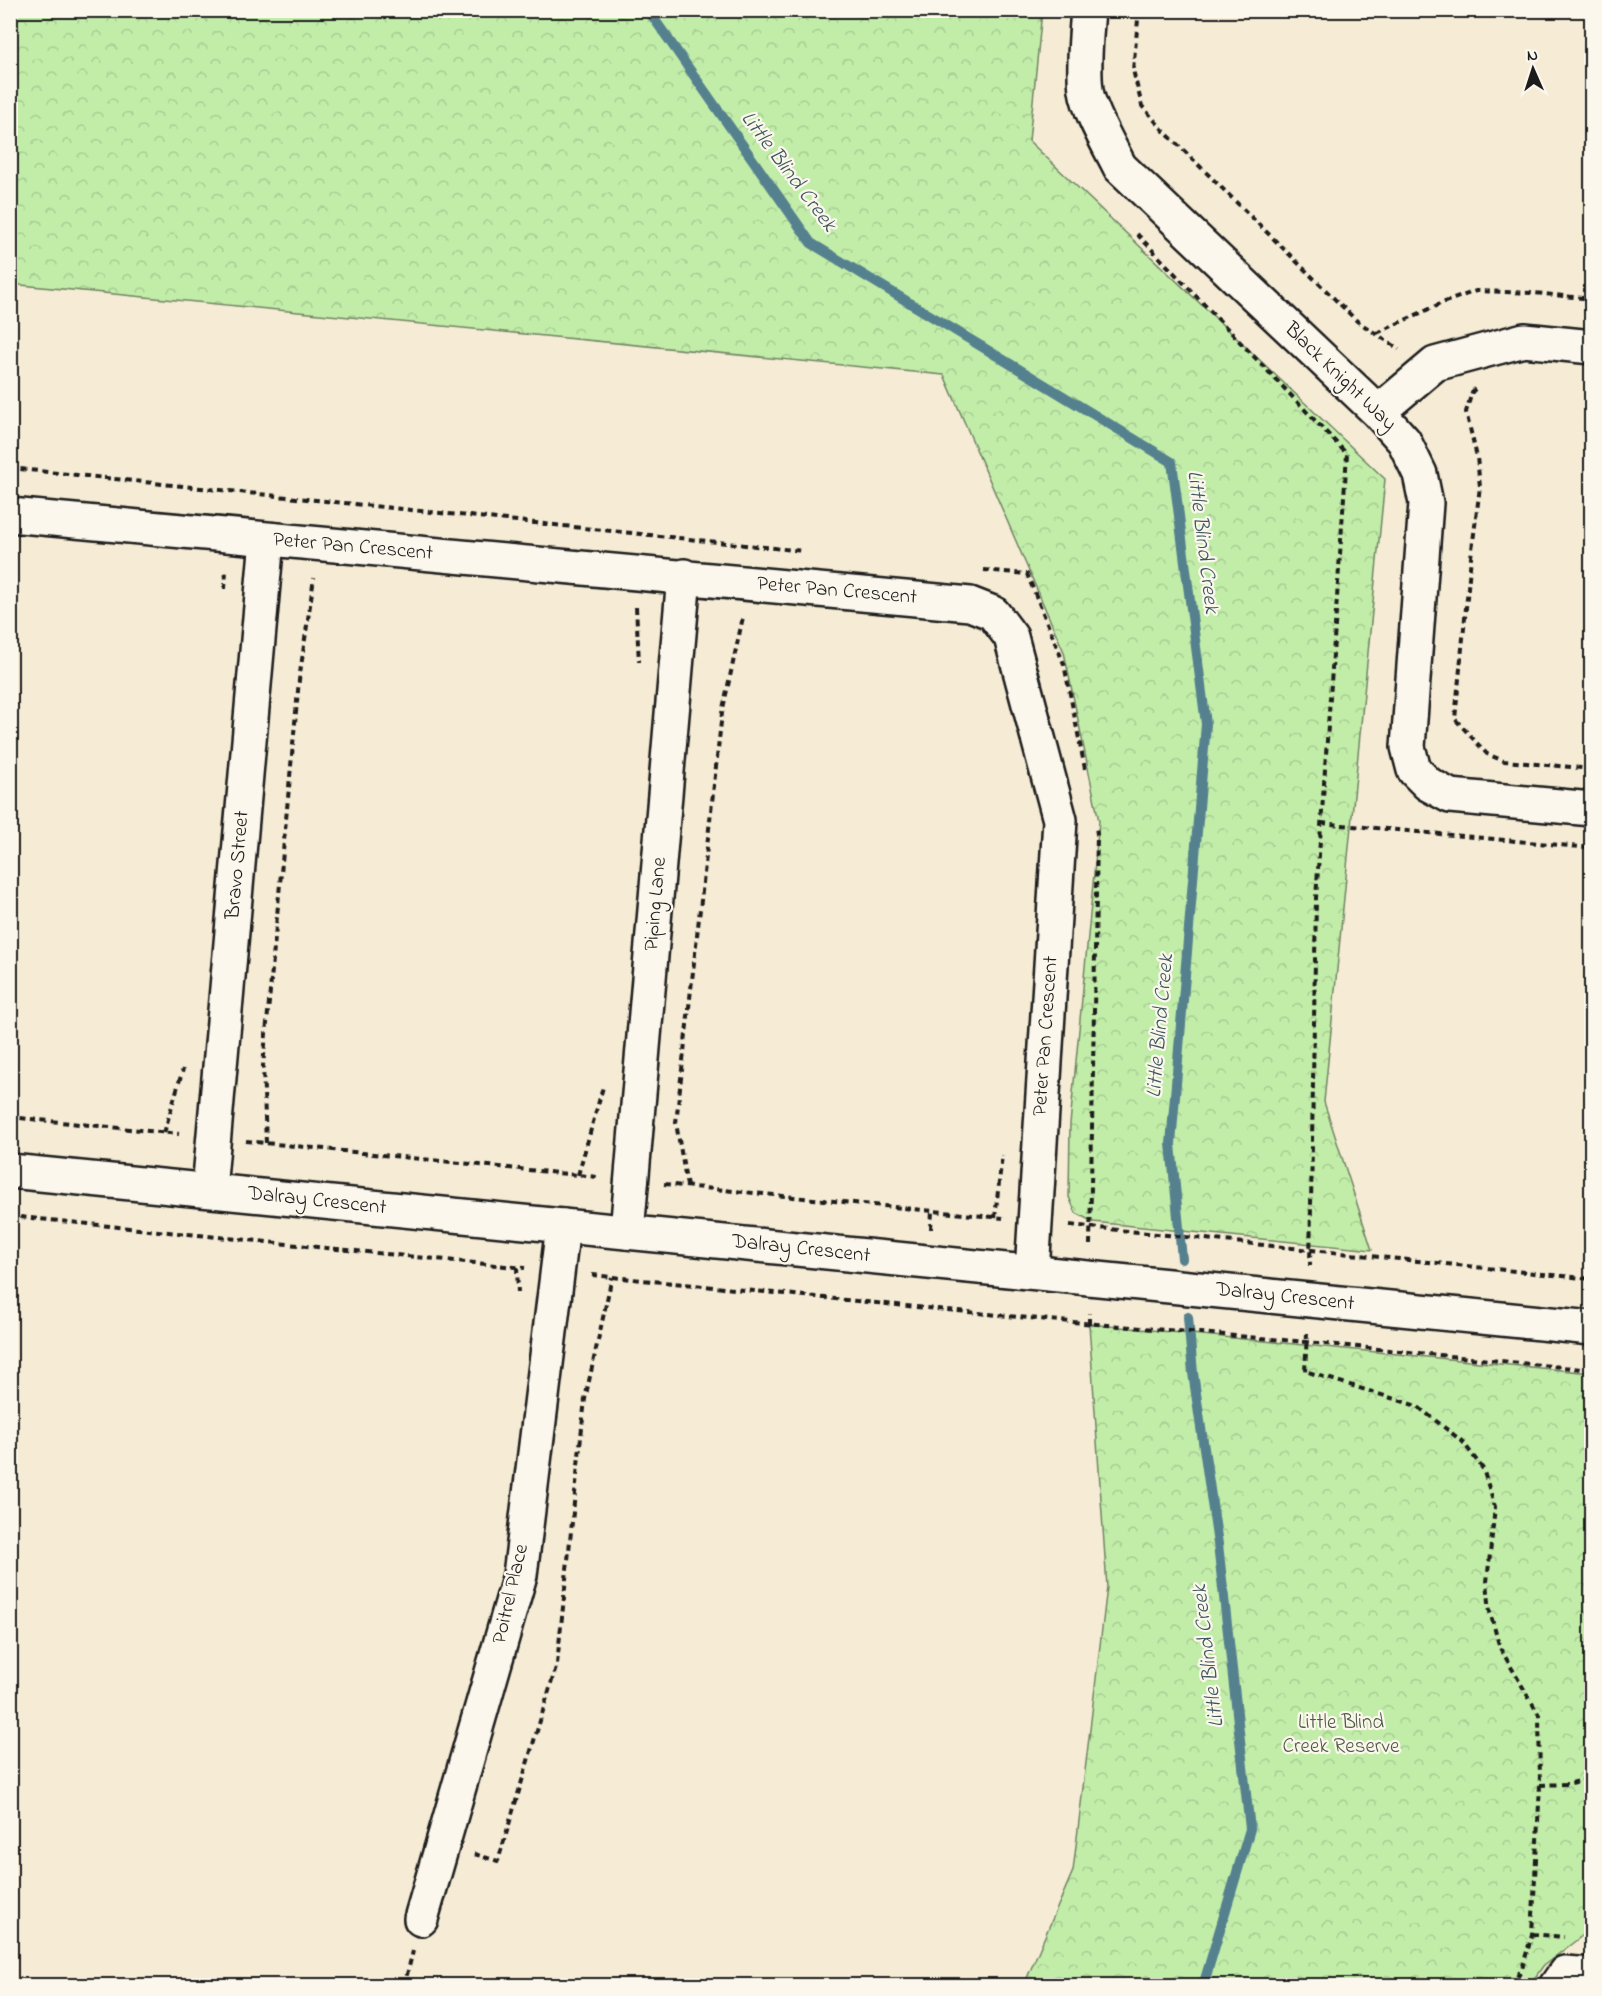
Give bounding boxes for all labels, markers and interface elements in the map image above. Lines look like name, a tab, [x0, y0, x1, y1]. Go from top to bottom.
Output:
north arrow	[1503, 39, 1563, 99]
text: N	[1526, 44, 1539, 68]
water label: Little Blind Creek	[732, 105, 845, 240]
street label: Black Knight Way	[1275, 315, 1403, 440]
water label: Little Blind Creek	[1177, 469, 1227, 617]
street label: Peter Pan Crescent	[272, 525, 434, 569]
street label: Peter Pan Crescent	[756, 569, 918, 613]
street label: Bravo Street	[218, 809, 258, 922]
street label: Piping Lane	[637, 855, 677, 952]
water label: Little Blind Creek	[1139, 952, 1183, 1099]
street label: Peter Pan Crescent	[1025, 955, 1067, 1117]
street label: Dalray Crescent	[245, 1179, 388, 1225]
street label: Dalray Crescent	[729, 1227, 872, 1273]
street label: Dalray Crescent	[1213, 1275, 1356, 1321]
street label: Poitrel Place	[485, 1540, 537, 1647]
water label: Little Blind Creek	[1184, 1581, 1234, 1729]
park label: Little Blind Creek Reserve	[1282, 1708, 1400, 1762]

